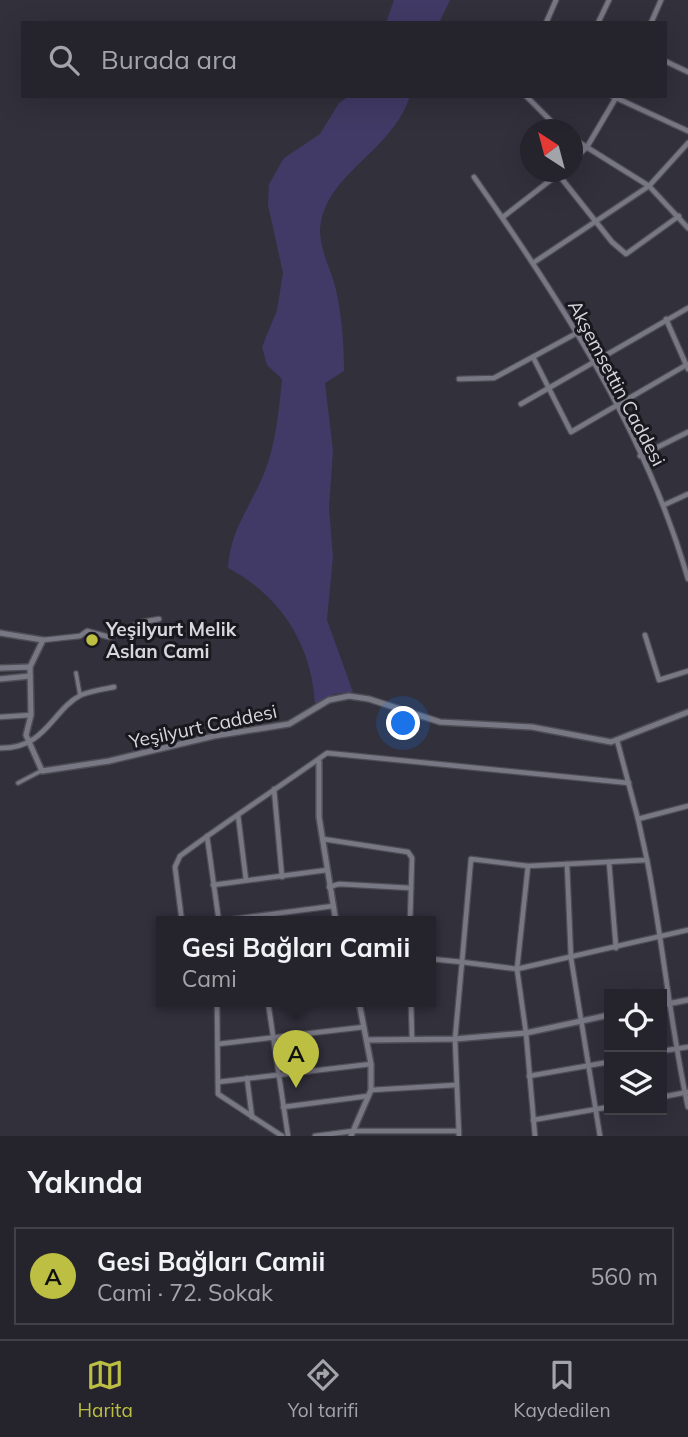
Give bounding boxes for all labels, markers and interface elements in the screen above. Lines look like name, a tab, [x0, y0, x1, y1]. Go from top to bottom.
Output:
search box	[21, 21, 667, 98]
icon: search	[45, 41, 83, 79]
text: Burada ara	[101, 43, 237, 76]
north arrow	[520, 119, 583, 182]
street label: Akşemsettin Caddesi	[563, 296, 671, 470]
place label: Yeşilyurt Melik Aslan Cami	[105, 617, 237, 663]
marker: Yeşilyurt Melik Aslan Cami	[84, 632, 100, 648]
street label: Yeşilyurt Caddesi	[126, 699, 279, 754]
your location	[386, 706, 420, 740]
popup	[156, 916, 436, 1007]
text: Gesi Bağları Camii	[182, 931, 410, 964]
text: Cami	[182, 964, 237, 993]
map controls	[604, 989, 667, 1115]
button: locate	[604, 989, 667, 1052]
pin: A	[273, 1030, 319, 1088]
button: layers	[604, 1052, 667, 1115]
text: Yakında	[28, 1163, 143, 1201]
text: Gesi Bağları Camii	[97, 1245, 325, 1278]
text: A	[44, 1262, 62, 1291]
text: 560 m	[590, 1262, 658, 1291]
text: Cami · 72. Sokak	[97, 1278, 273, 1307]
tab: Harita	[77, 1356, 133, 1422]
tab: Yol tarifi	[288, 1356, 359, 1422]
tab: Kaydedilen	[513, 1356, 611, 1422]

